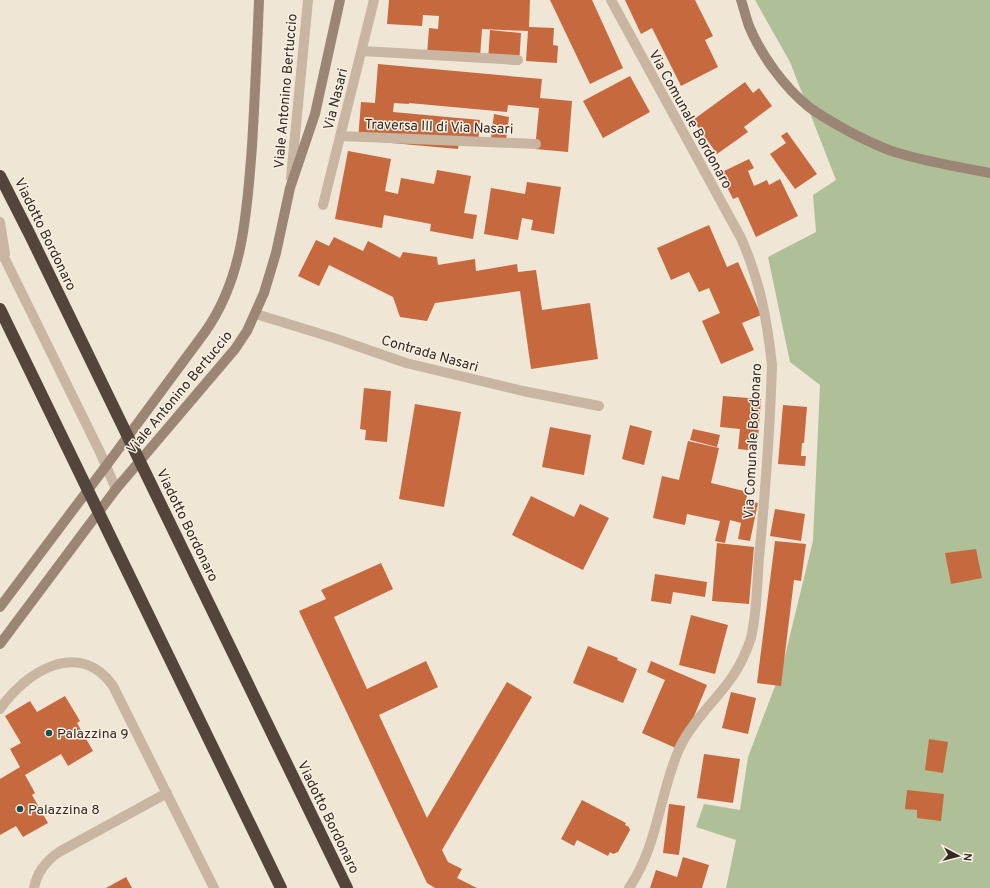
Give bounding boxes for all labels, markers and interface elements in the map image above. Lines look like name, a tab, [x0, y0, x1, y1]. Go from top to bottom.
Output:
street label: Viale Antonino Bertuccio	[271, 13, 302, 169]
street label: Via Comunale Bordonaro	[644, 47, 735, 192]
street label: Via Nasari	[321, 67, 352, 132]
street label: Traversa III di Via Nasari	[364, 116, 514, 139]
street label: Viadotto Bordonaro	[10, 176, 79, 294]
street label: Viale Antonino Bertuccio	[124, 328, 237, 458]
street label: Contrada Nasari	[379, 332, 480, 376]
street label: Via Comunale Bordonaro	[741, 363, 766, 519]
street label: Viadotto Bordonaro	[152, 467, 221, 585]
place label: Palazzina 9	[57, 726, 129, 743]
marker: Palazzina 9	[44, 728, 54, 738]
street label: Viadotto Bordonaro	[293, 759, 362, 877]
place label: Palazzina 8	[28, 802, 100, 819]
marker: Palazzina 8	[15, 804, 25, 814]
north arrow	[938, 836, 978, 876]
text: N	[960, 852, 974, 862]

